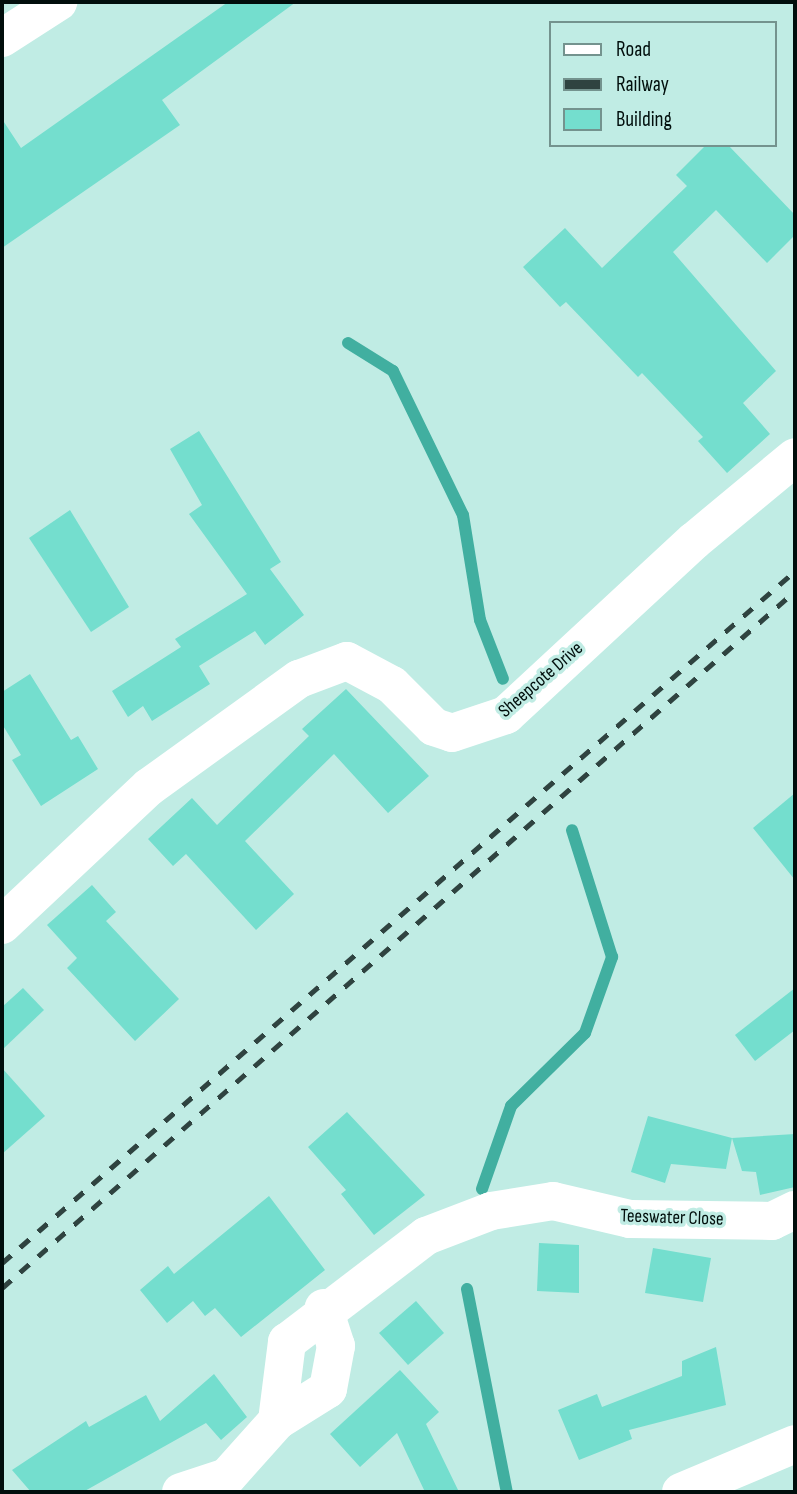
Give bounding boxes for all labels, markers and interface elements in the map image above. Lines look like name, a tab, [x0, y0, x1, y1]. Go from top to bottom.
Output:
legend	[548, 21, 776, 147]
text: Road	[616, 37, 651, 62]
text: Railway	[616, 72, 669, 97]
text: Building	[616, 107, 672, 132]
street label: Sheepcote Drive	[494, 637, 588, 723]
street label: Teeswater Close	[620, 1205, 724, 1231]

